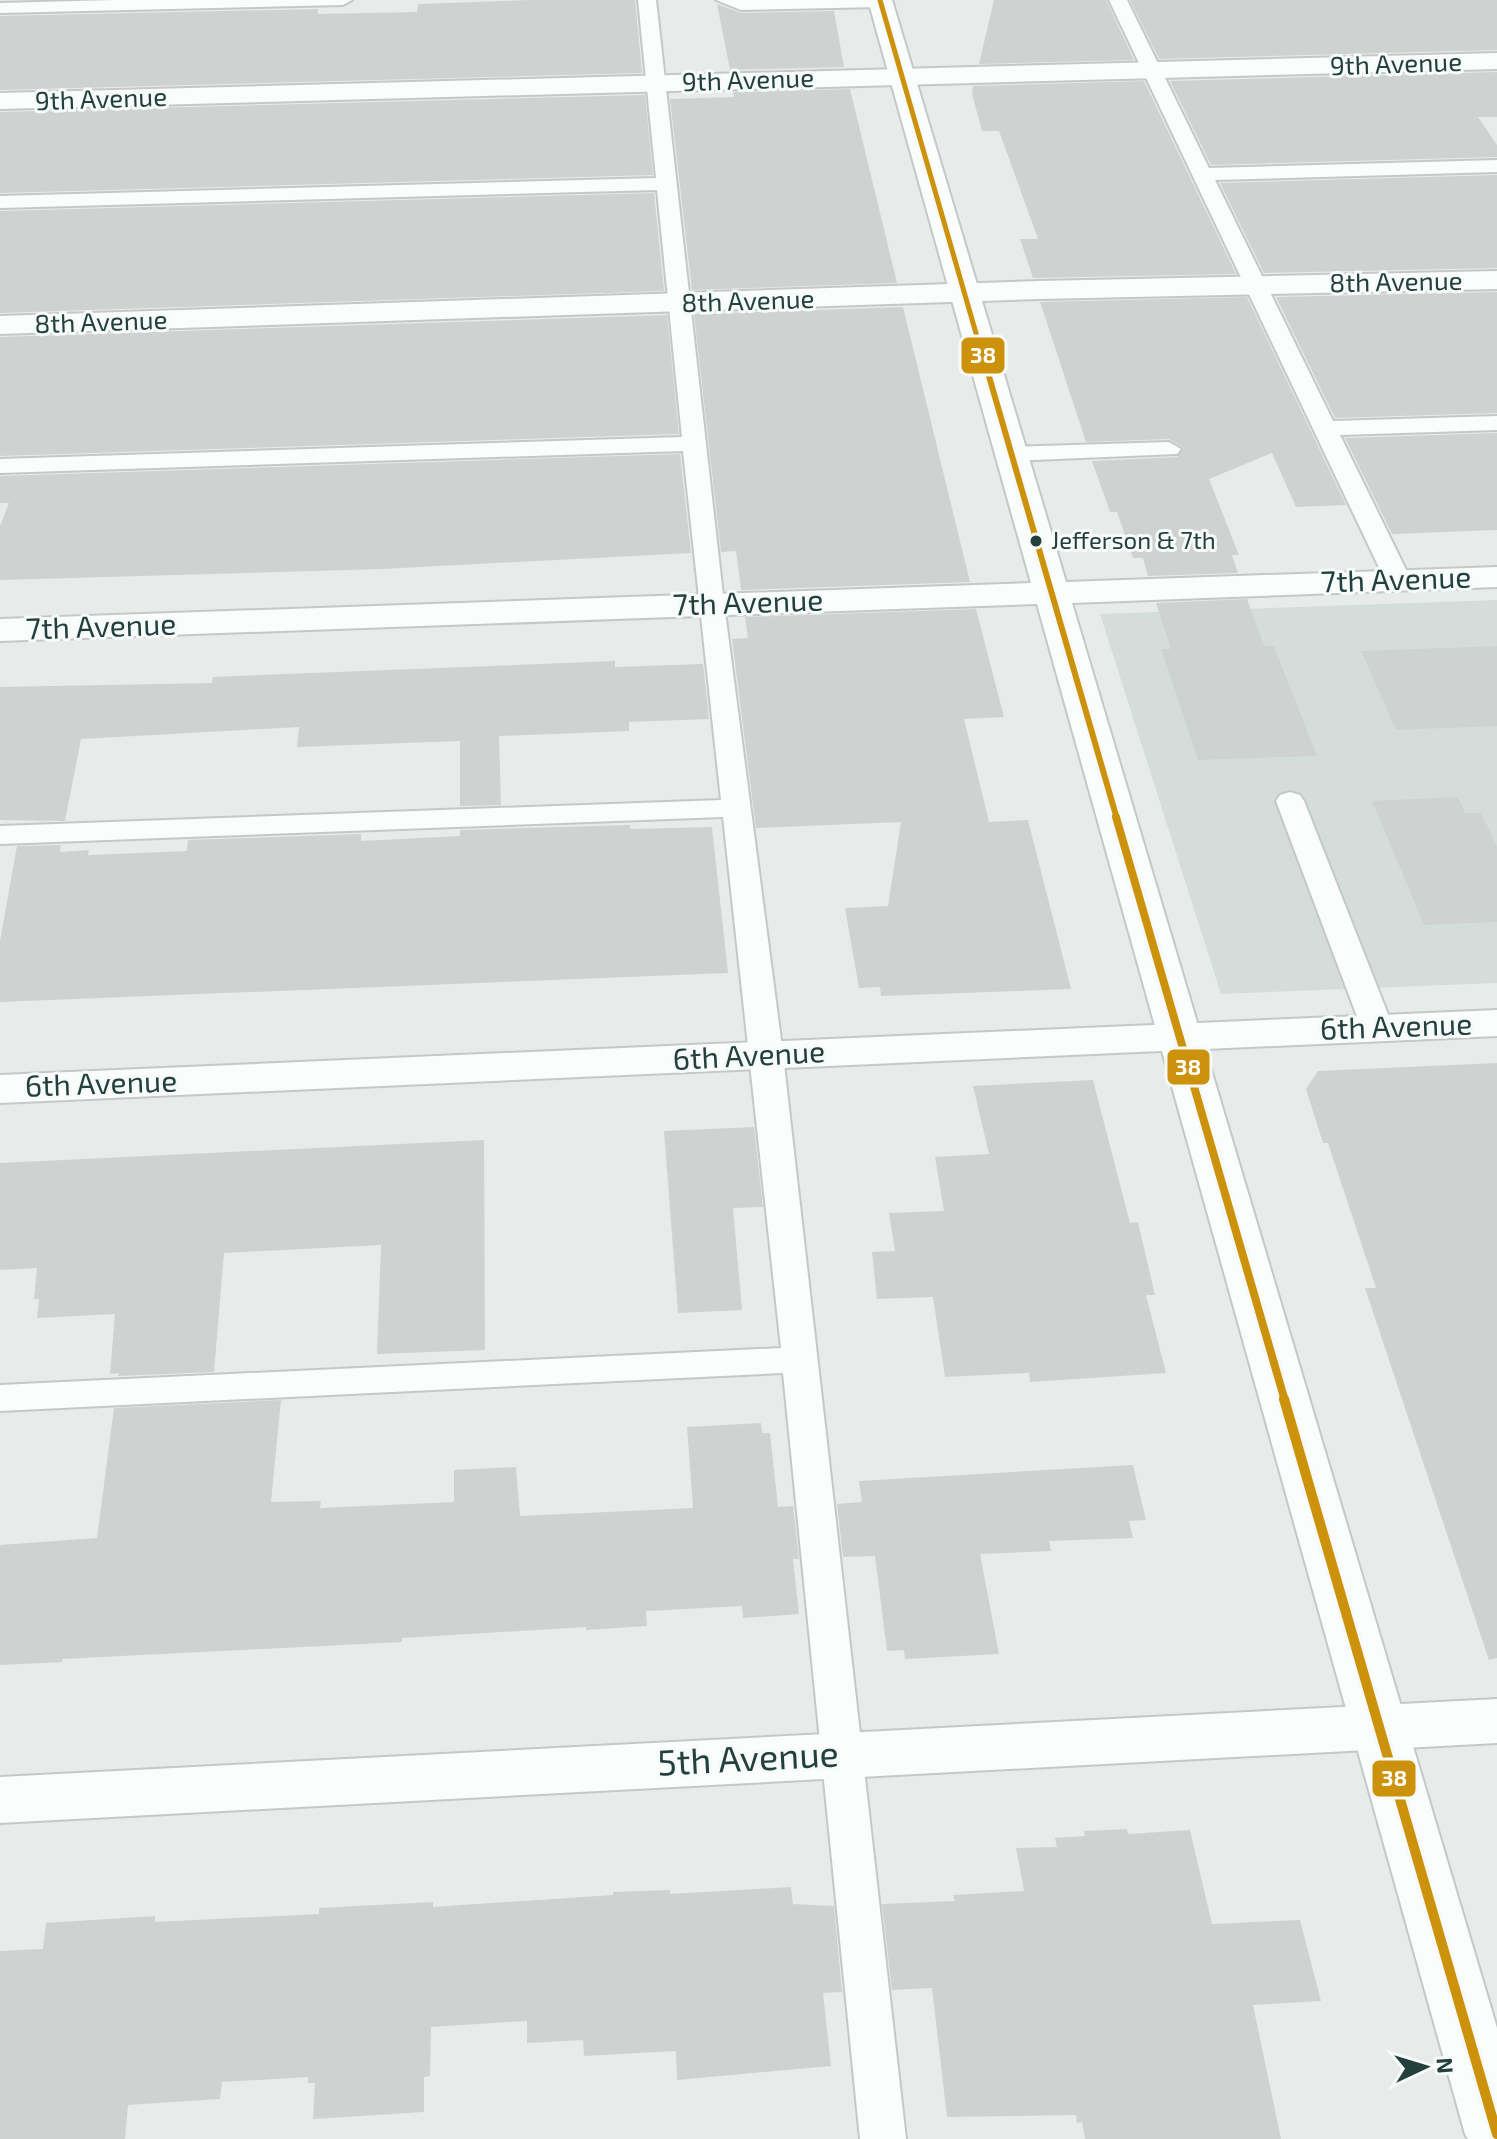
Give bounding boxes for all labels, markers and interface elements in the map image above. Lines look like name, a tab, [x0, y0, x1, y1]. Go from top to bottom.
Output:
street label: 9th Avenue	[1329, 45, 1463, 80]
street label: 9th Avenue	[681, 61, 815, 96]
street label: 9th Avenue	[34, 80, 168, 115]
street label: 8th Avenue	[1329, 264, 1463, 297]
street label: 8th Avenue	[681, 282, 815, 317]
street label: 8th Avenue	[34, 303, 168, 338]
line badge: 38	[960, 336, 1006, 375]
text: 38	[970, 341, 996, 367]
place label: Jefferson & 7th	[1051, 525, 1216, 554]
marker: Jefferson & 7th	[1028, 533, 1044, 549]
street label: 7th Avenue	[1320, 557, 1472, 599]
street label: 7th Avenue	[672, 580, 824, 622]
street label: 7th Avenue	[25, 604, 177, 646]
street label: 6th Avenue	[1319, 1004, 1473, 1046]
street label: 6th Avenue	[672, 1032, 826, 1076]
line badge: 38	[1166, 1048, 1211, 1086]
text: 38	[1175, 1053, 1201, 1079]
street label: 6th Avenue	[24, 1061, 178, 1103]
street label: 5th Avenue	[656, 1730, 840, 1783]
line badge: 38	[1371, 1759, 1417, 1798]
text: 38	[1381, 1764, 1407, 1790]
north arrow	[1385, 2027, 1465, 2107]
text: N	[1432, 2057, 1459, 2074]

